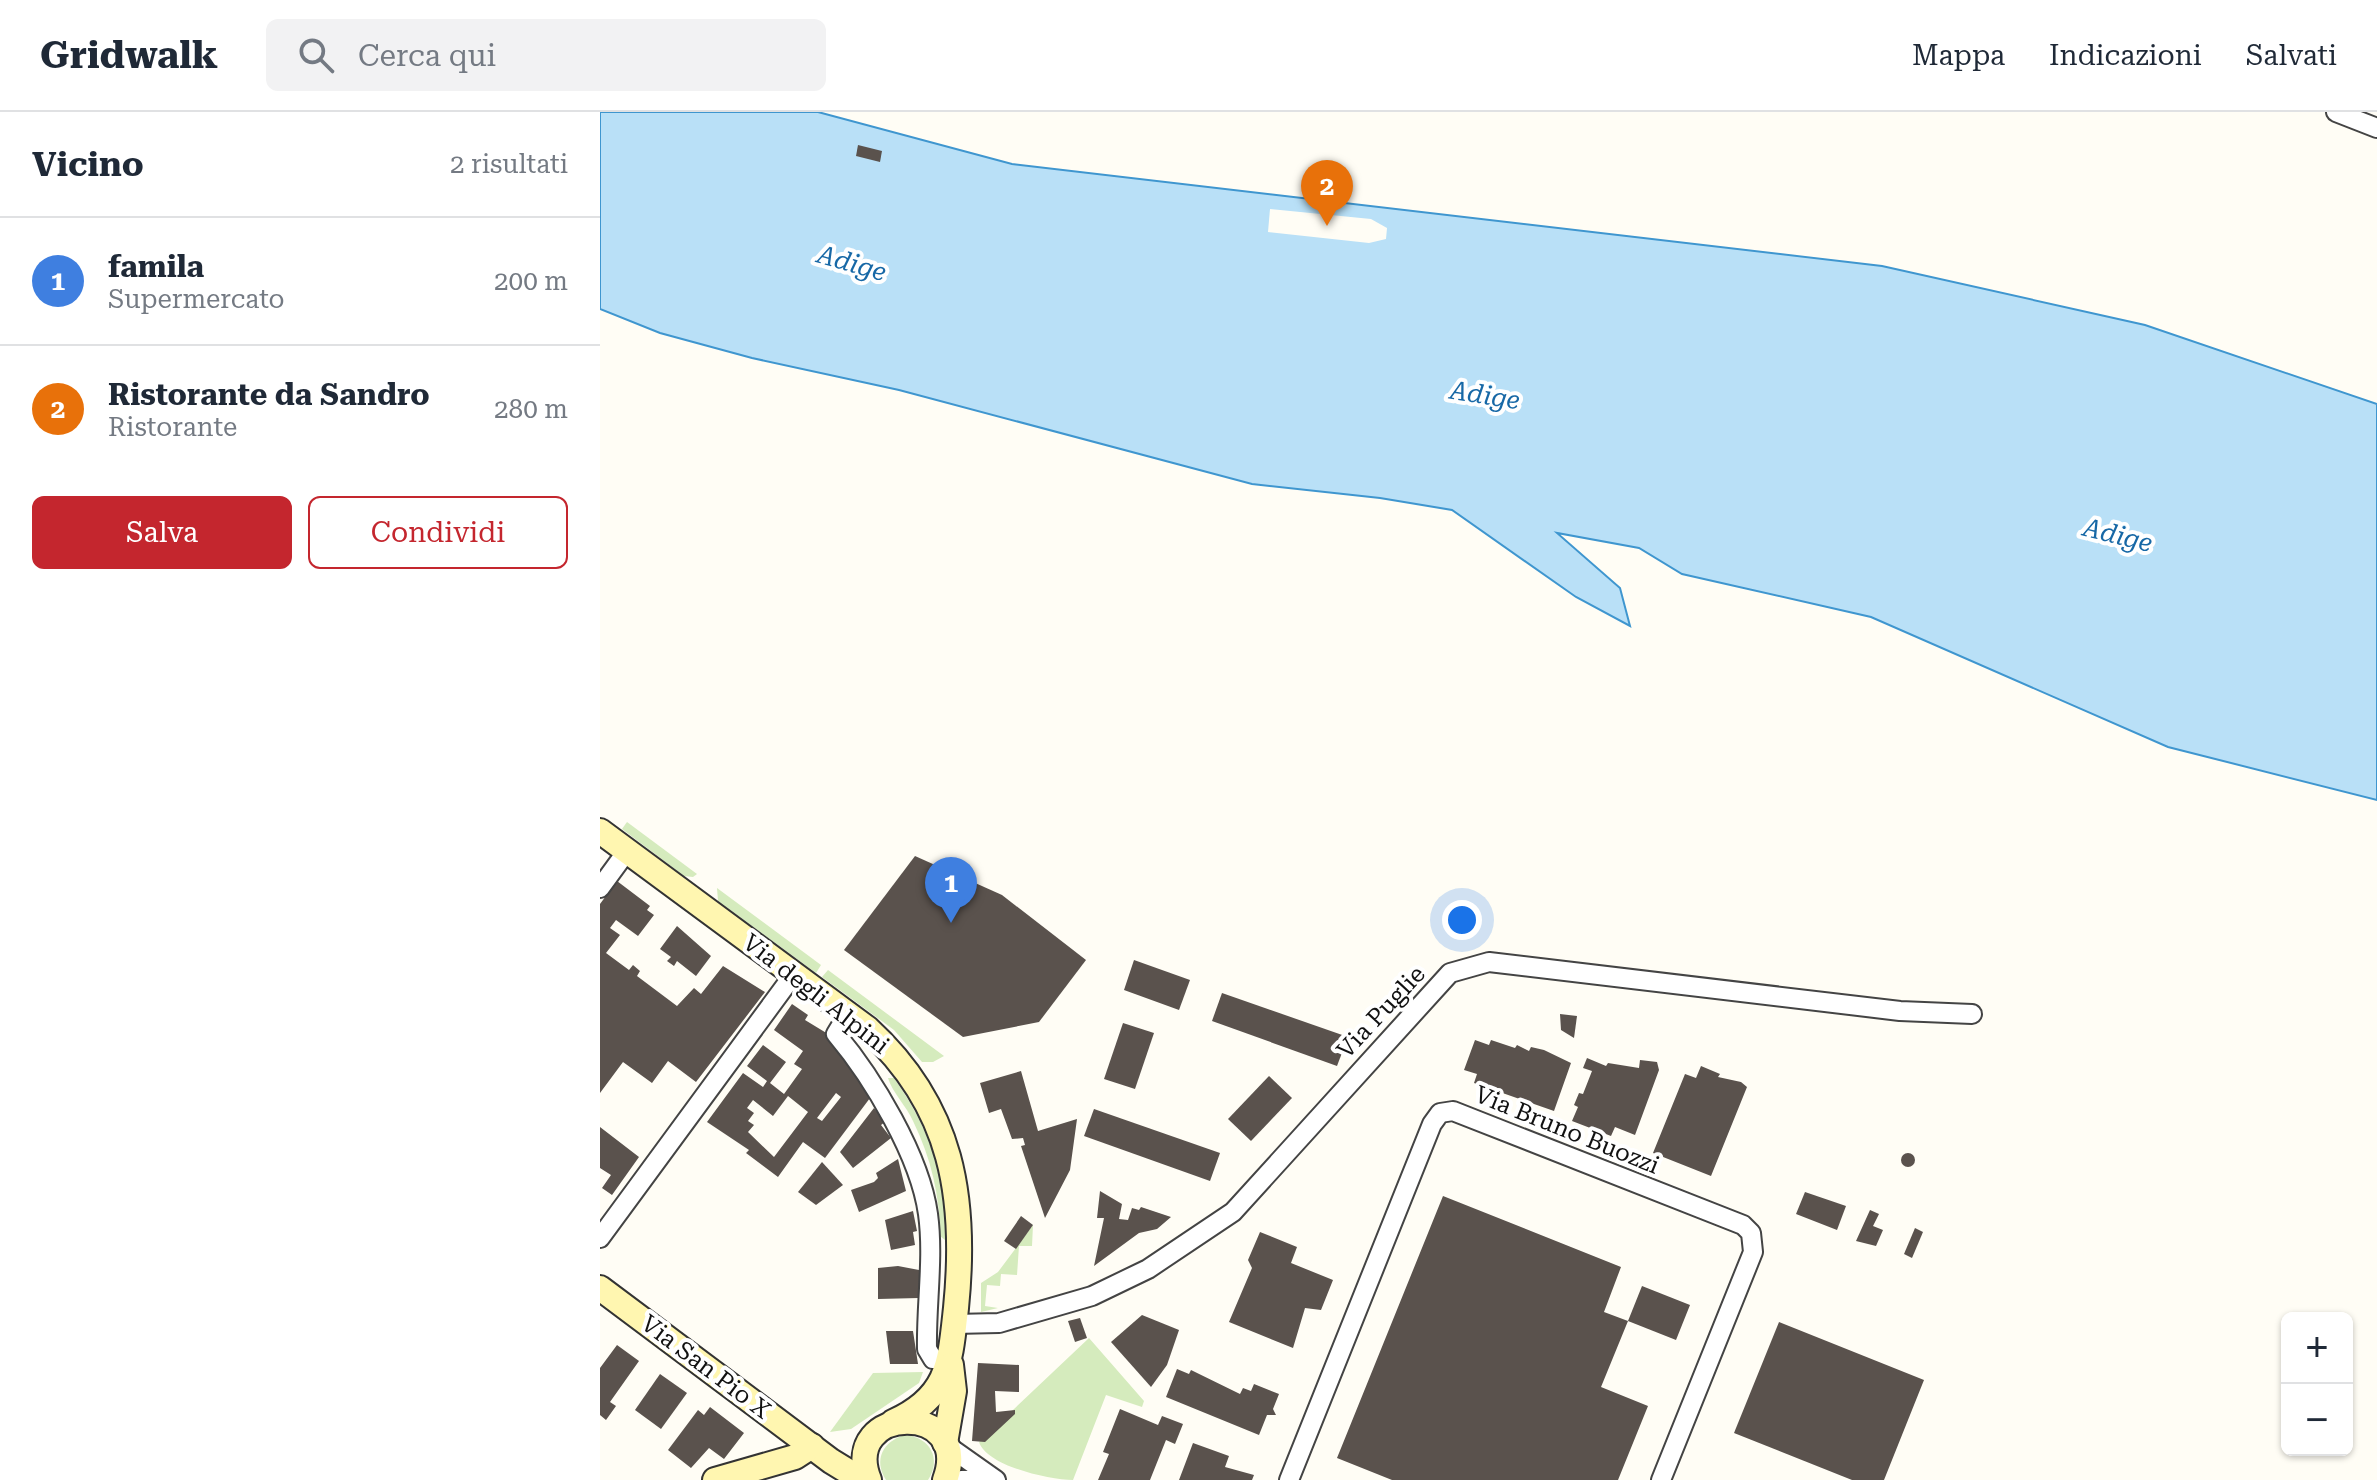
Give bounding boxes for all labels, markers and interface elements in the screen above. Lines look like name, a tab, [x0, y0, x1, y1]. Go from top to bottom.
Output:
search box	[266, 19, 826, 91]
text: Gridwalk	[40, 33, 218, 77]
icon: search	[294, 33, 338, 77]
text: Cerca qui	[358, 38, 496, 73]
text: Mappa	[1912, 39, 2005, 72]
text: Indicazioni	[2049, 39, 2202, 72]
text: Salvati	[2246, 39, 2337, 72]
text: Vicino	[32, 144, 144, 184]
text: 2 risultati	[450, 149, 568, 179]
pin: 2	[1301, 160, 1353, 226]
water label: Adige	[812, 238, 890, 287]
text: famila	[108, 249, 204, 284]
text: 1	[51, 266, 65, 296]
text: 200 m	[494, 266, 568, 296]
text: Supermercato	[108, 284, 285, 314]
water label: Adige	[1446, 374, 1522, 415]
text: Ristorante da Sandro	[108, 377, 430, 412]
text: 2	[51, 394, 65, 424]
text: 280 m	[494, 394, 568, 424]
text: Ristorante	[108, 412, 237, 442]
button: Salva	[32, 496, 292, 569]
button: Condividi	[308, 496, 568, 569]
water label: Adige	[2078, 511, 2156, 558]
pin: 1	[925, 857, 977, 923]
your location	[1442, 900, 1482, 940]
street label: Via degli Alpini	[737, 928, 895, 1060]
street label: Via Puglie	[1331, 960, 1431, 1064]
street label: Via Bruno Buozzi	[1471, 1080, 1664, 1180]
street label: Via San Pio X	[636, 1309, 776, 1425]
map controls	[2281, 1312, 2353, 1456]
button: +	[2281, 1312, 2353, 1384]
button: −	[2281, 1384, 2353, 1456]

